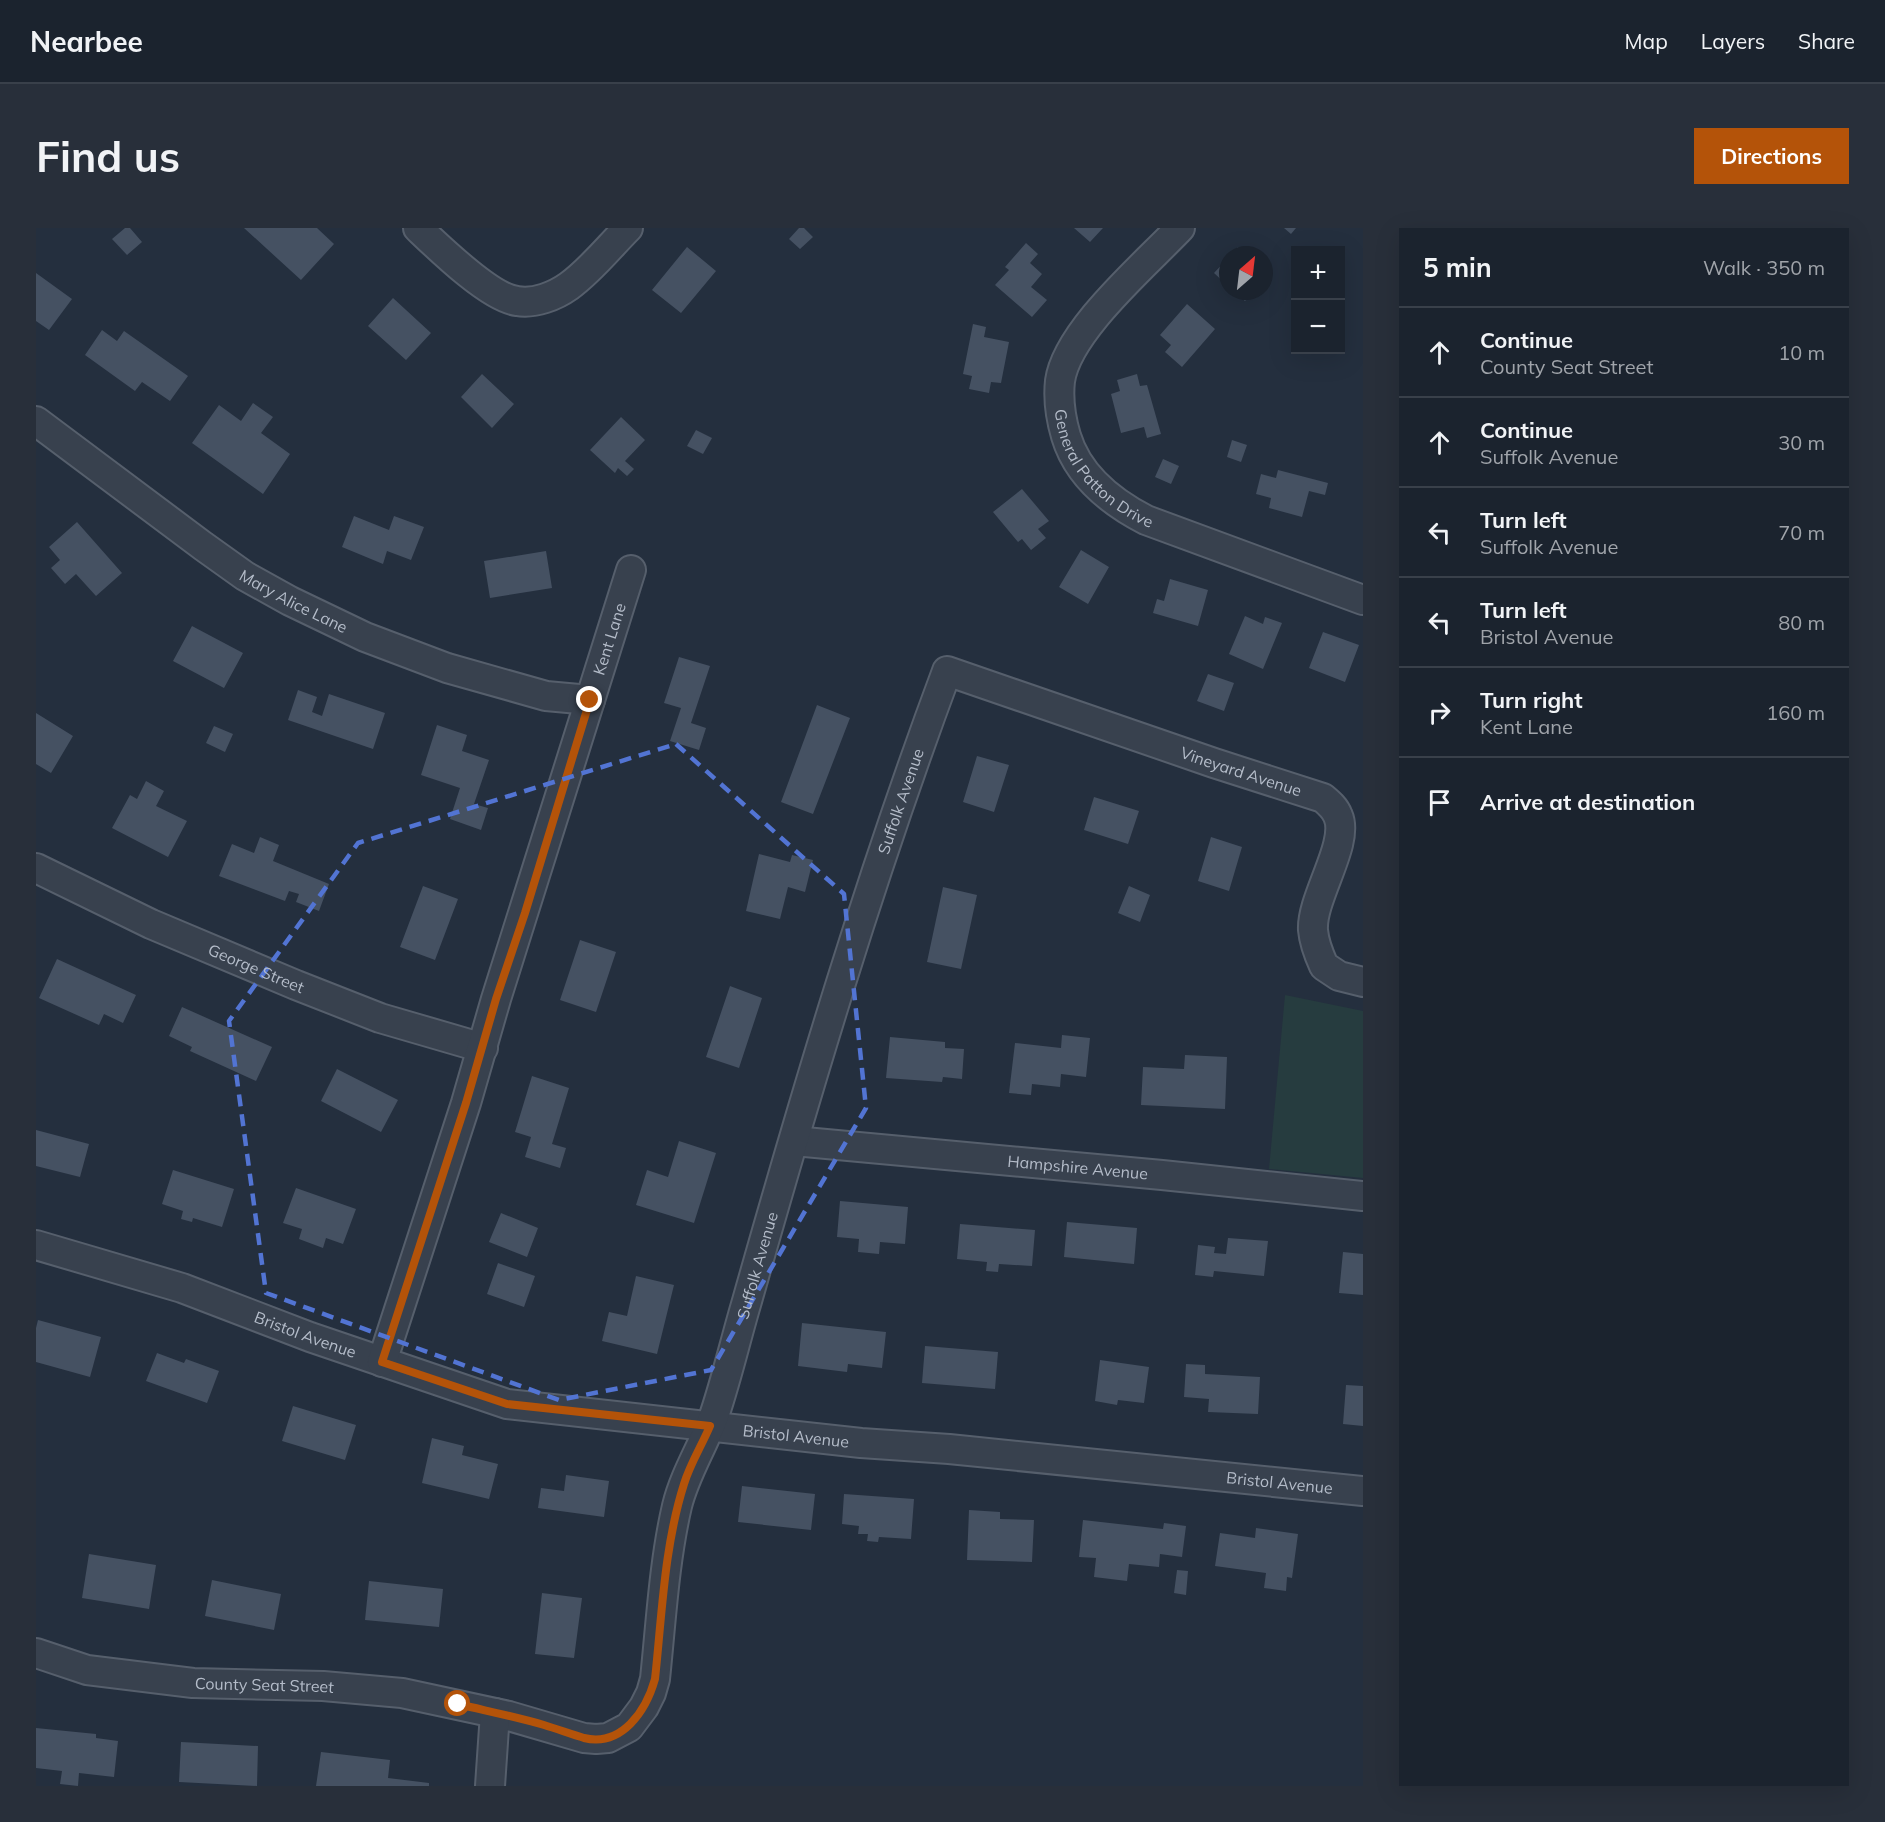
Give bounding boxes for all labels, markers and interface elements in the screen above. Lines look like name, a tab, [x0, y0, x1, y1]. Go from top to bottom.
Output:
text: Nearbee	[30, 24, 143, 59]
text: Map	[1625, 28, 1668, 54]
text: Layers	[1701, 28, 1765, 54]
text: Share	[1798, 28, 1855, 54]
button: Directions	[1694, 128, 1849, 184]
text: Find us	[36, 130, 180, 183]
north arrow	[1219, 246, 1273, 300]
map controls	[1291, 246, 1345, 354]
button: +	[1291, 246, 1345, 300]
text: 5 min	[1423, 251, 1492, 284]
text: Walk · 350 m	[1703, 255, 1825, 280]
button: −	[1291, 300, 1345, 354]
text: Continue	[1480, 326, 1573, 354]
icon: ahead	[1423, 336, 1456, 369]
text: 10 m	[1778, 340, 1825, 365]
text: County Seat Street	[1480, 354, 1654, 379]
street label: General Patton Drive	[1050, 408, 1156, 532]
text: Continue	[1480, 416, 1573, 444]
icon: ahead	[1423, 426, 1456, 459]
text: 30 m	[1778, 430, 1825, 455]
text: Suffolk Avenue	[1480, 444, 1618, 469]
text: Turn left	[1480, 506, 1567, 534]
icon: left	[1423, 516, 1456, 549]
text: 70 m	[1778, 520, 1825, 545]
text: Suffolk Avenue	[1480, 534, 1618, 559]
street label: Mary Alice Lane	[236, 565, 351, 637]
text: Turn left	[1480, 596, 1567, 624]
street label: Kent Lane	[589, 600, 630, 677]
icon: left	[1423, 606, 1456, 639]
text: 80 m	[1778, 610, 1825, 635]
text: Bristol Avenue	[1480, 624, 1613, 649]
route end	[576, 686, 602, 712]
text: Turn right	[1480, 686, 1583, 714]
icon: right	[1423, 696, 1456, 729]
text: 160 m	[1766, 700, 1825, 725]
text: Kent Lane	[1480, 714, 1573, 739]
street label: Vineyard Avenue	[1178, 742, 1304, 800]
street label: Suffolk Avenue	[873, 746, 928, 857]
icon: arrive	[1423, 786, 1456, 819]
text: Arrive at destination	[1480, 788, 1695, 816]
street label: George Street	[205, 939, 307, 997]
street label: Hampshire Avenue	[1007, 1151, 1149, 1184]
street label: Suffolk Avenue	[732, 1210, 782, 1321]
street label: Bristol Avenue	[252, 1307, 359, 1362]
street label: Bristol Avenue	[742, 1420, 850, 1452]
street label: Bristol Avenue	[1225, 1467, 1334, 1498]
street label: County Seat Street	[195, 1673, 335, 1697]
route start	[444, 1690, 470, 1716]

